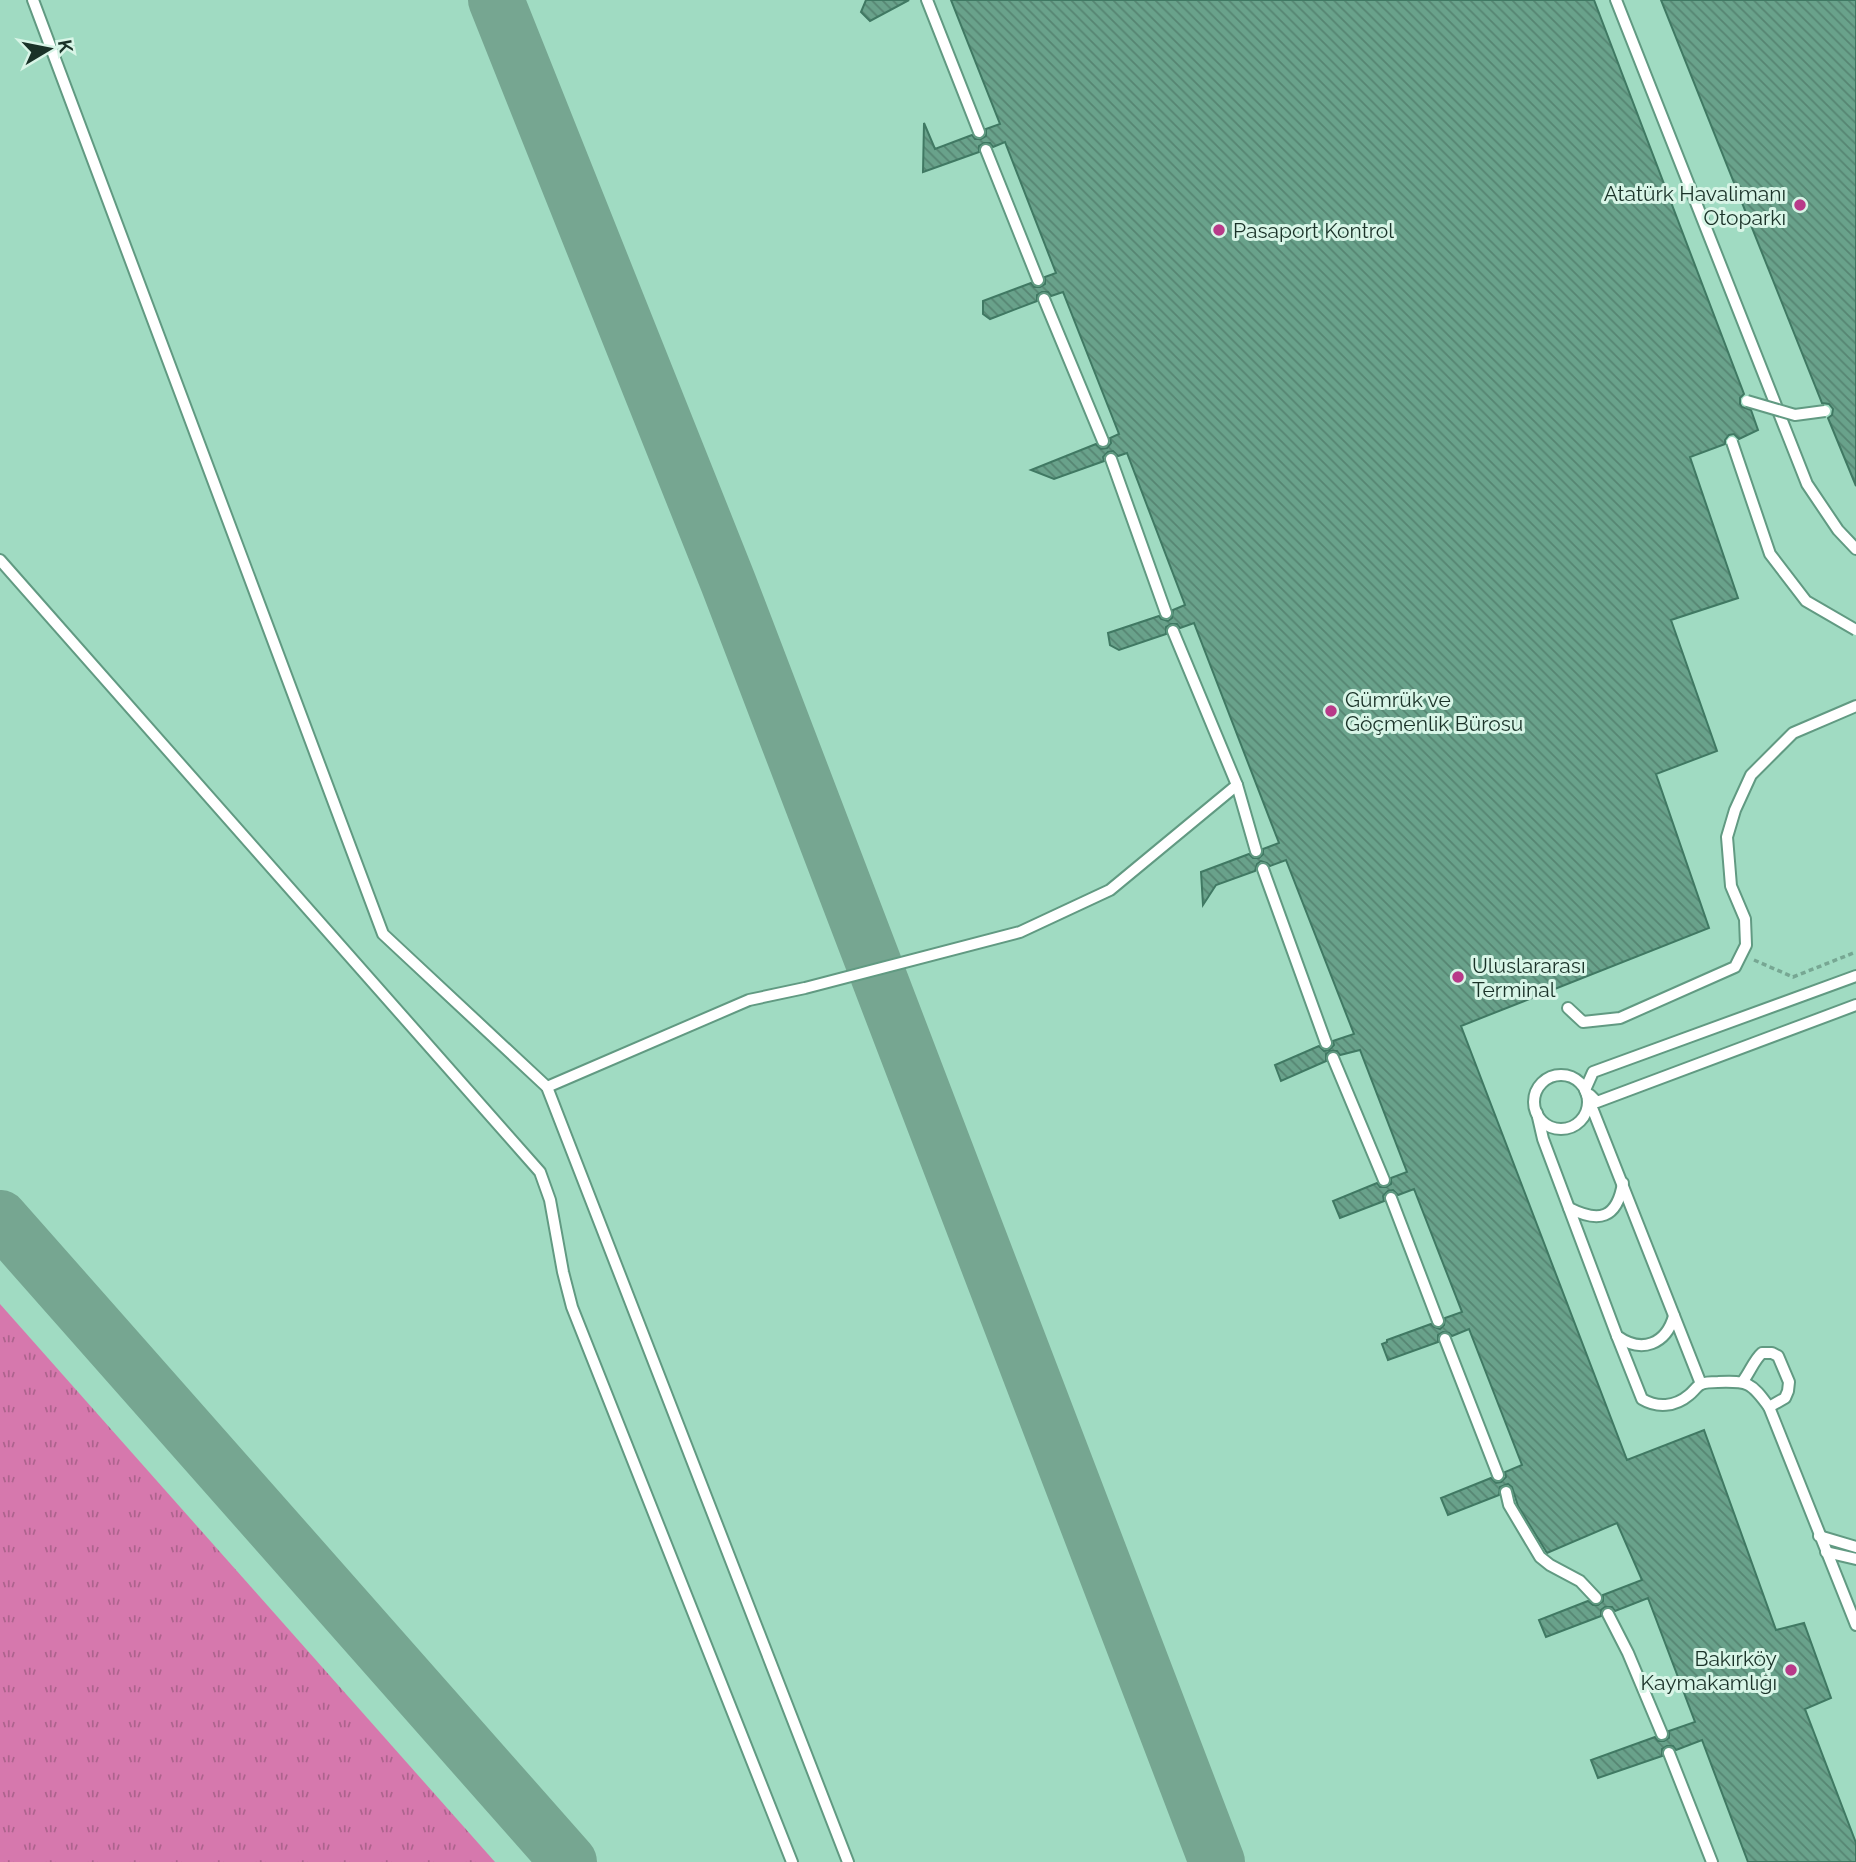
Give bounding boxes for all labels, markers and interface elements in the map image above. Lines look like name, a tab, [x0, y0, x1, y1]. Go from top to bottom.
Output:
north arrow	[14, 14, 84, 84]
text: K	[54, 38, 78, 54]
place label: Atatürk Havalimanı Otoparkı	[1604, 181, 1786, 230]
marker: Atatürk Havalimanı Otoparkı	[1792, 197, 1808, 213]
place label: Pasaport Kontrol	[1233, 218, 1394, 243]
marker: Pasaport Kontrol	[1211, 222, 1227, 238]
place label: Gümrük ve Göçmenlik Bürosu	[1345, 687, 1523, 736]
marker: Gümrük ve Göçmenlik Bürosu	[1323, 703, 1339, 719]
place label: Uluslararası Terminal	[1472, 953, 1585, 1002]
marker: Uluslararası Terminal	[1450, 969, 1466, 985]
place label: Bakırköy Kaymakamlığı	[1641, 1646, 1777, 1695]
marker: Bakırköy Kaymakamlığı	[1783, 1662, 1799, 1678]

